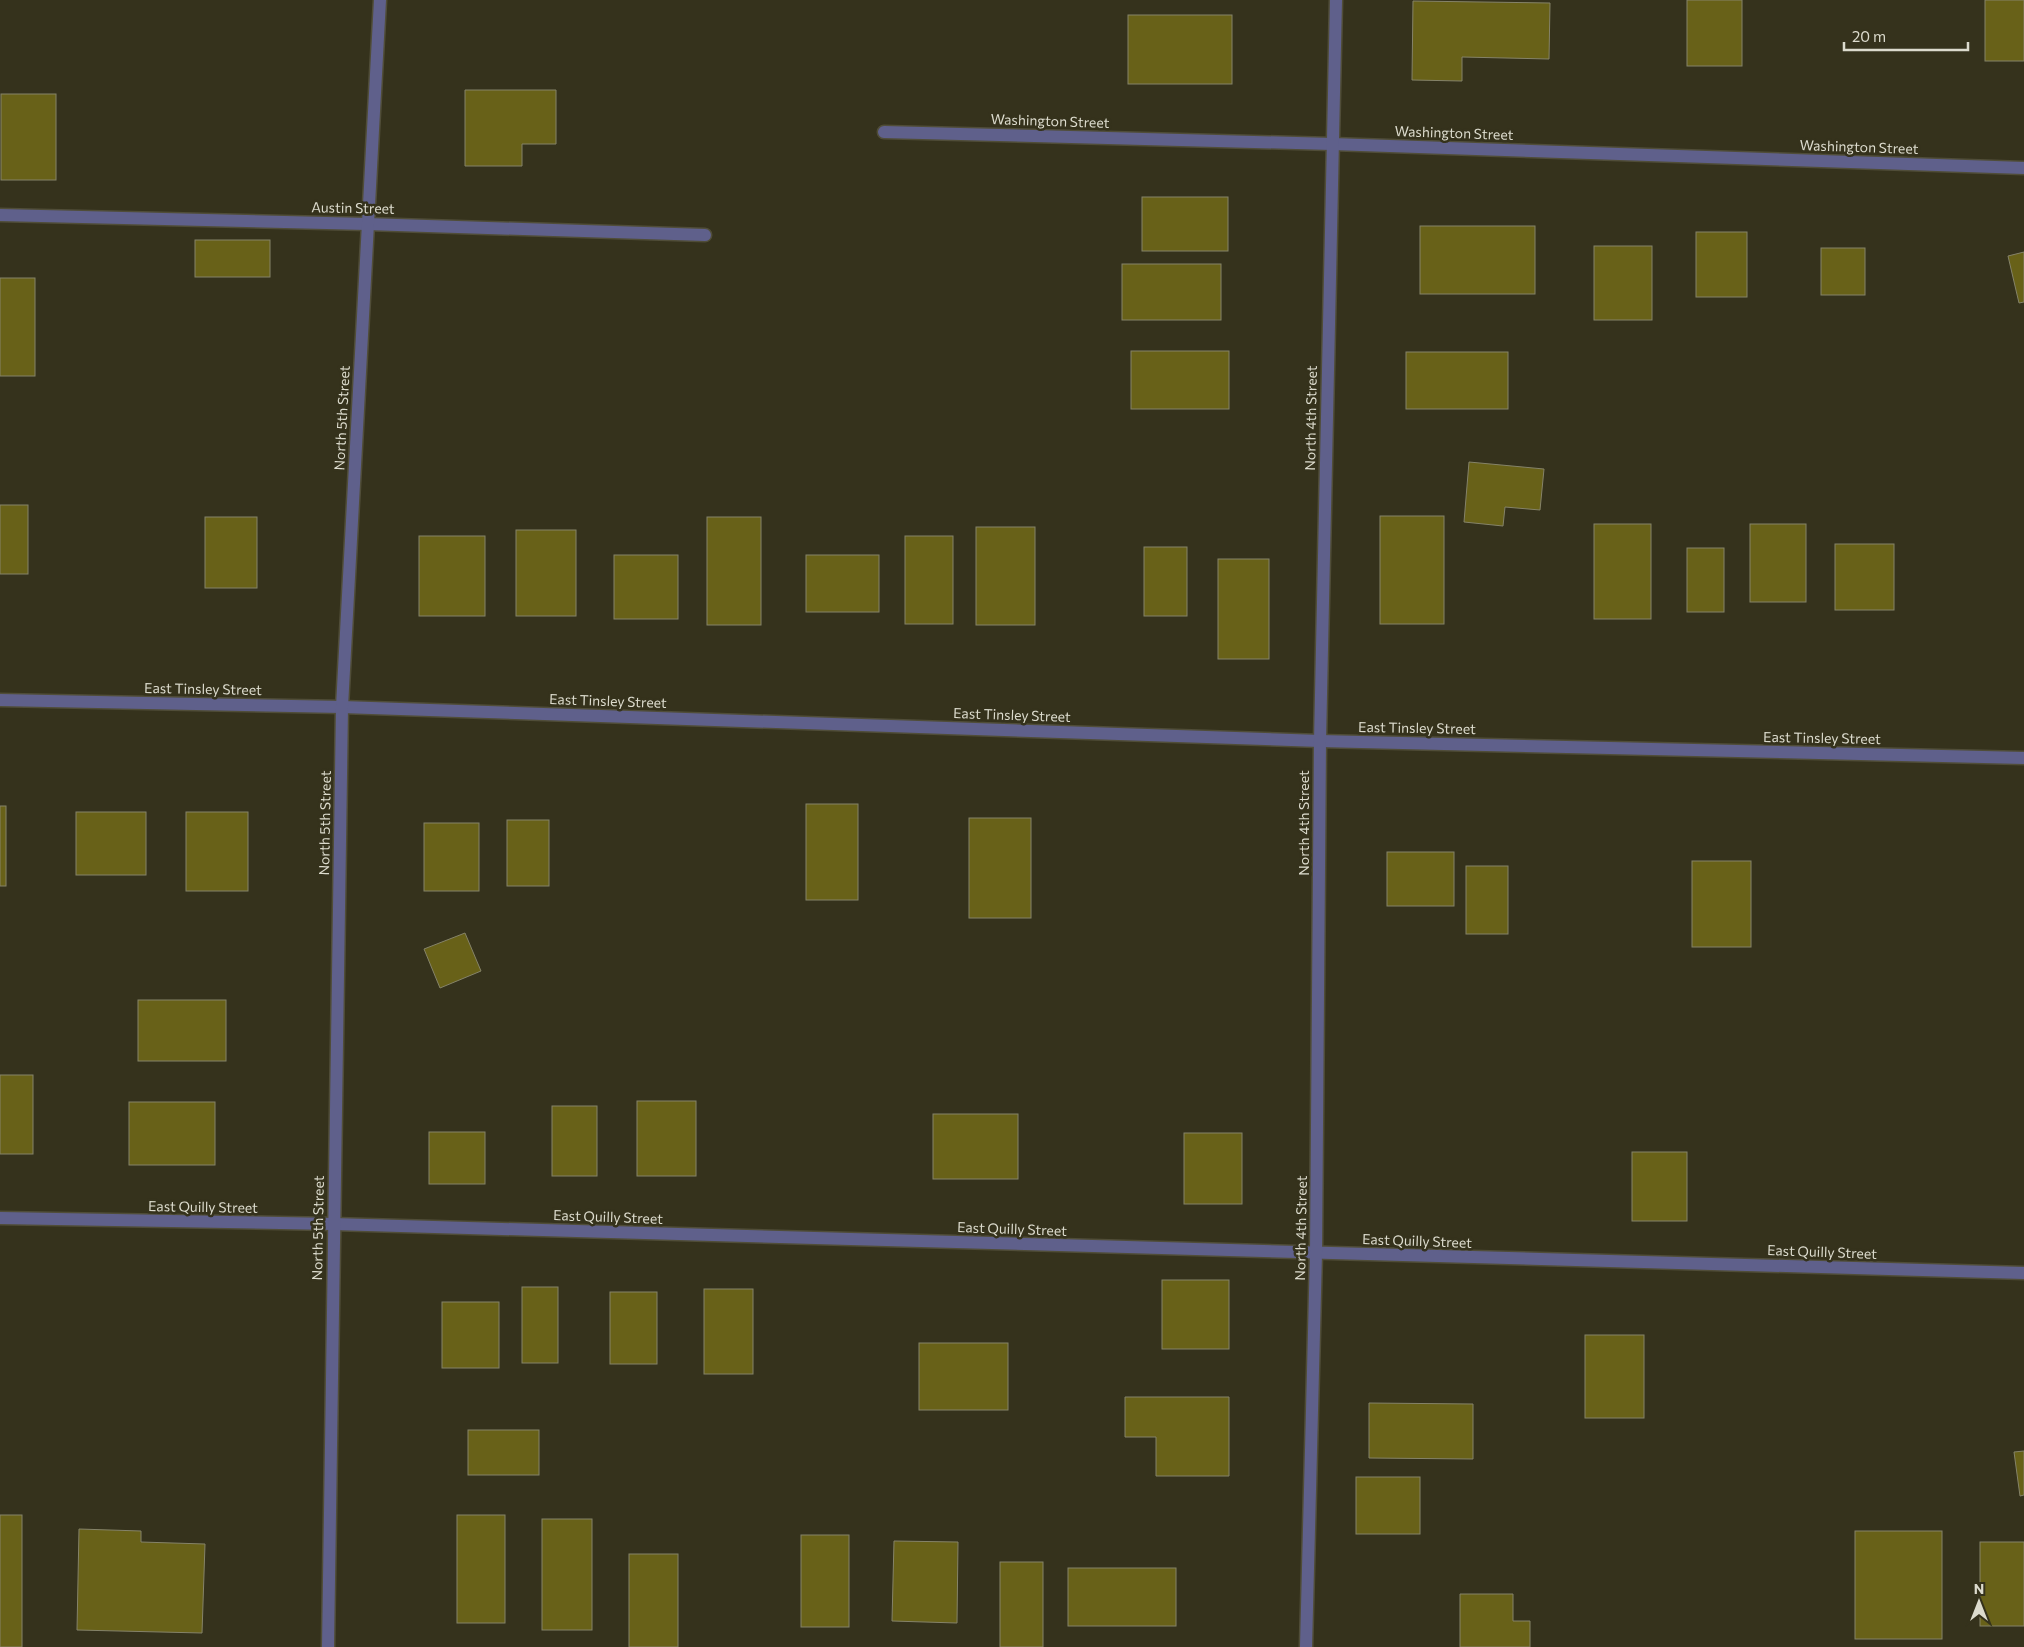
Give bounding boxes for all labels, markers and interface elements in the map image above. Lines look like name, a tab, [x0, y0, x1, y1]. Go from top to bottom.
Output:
scale bar	[1844, 20, 1968, 52]
text: 20 m	[1852, 27, 1886, 45]
street label: Washington Street	[990, 110, 1110, 131]
street label: Washington Street	[1394, 122, 1514, 143]
street label: Washington Street	[1799, 136, 1919, 157]
street label: Austin Street	[311, 198, 395, 217]
street label: North 5th Street	[330, 365, 353, 471]
street label: North 4th Street	[1301, 365, 1320, 471]
street label: East Tinsley Street	[144, 679, 262, 698]
street label: East Tinsley Street	[549, 690, 667, 711]
street label: East Tinsley Street	[953, 704, 1071, 725]
street label: East Tinsley Street	[1358, 718, 1476, 737]
street label: East Tinsley Street	[1763, 728, 1881, 747]
street label: North 5th Street	[315, 770, 334, 876]
street label: North 4th Street	[1295, 770, 1312, 876]
street label: North 5th Street	[308, 1175, 327, 1281]
street label: North 4th Street	[1291, 1175, 1310, 1281]
street label: East Quilly Street	[148, 1197, 258, 1216]
street label: East Quilly Street	[553, 1206, 663, 1227]
street label: East Quilly Street	[957, 1218, 1067, 1239]
street label: East Quilly Street	[1362, 1230, 1472, 1251]
street label: East Quilly Street	[1767, 1241, 1877, 1262]
north arrow	[1954, 1577, 2004, 1627]
text: N	[1974, 1580, 1984, 1597]

